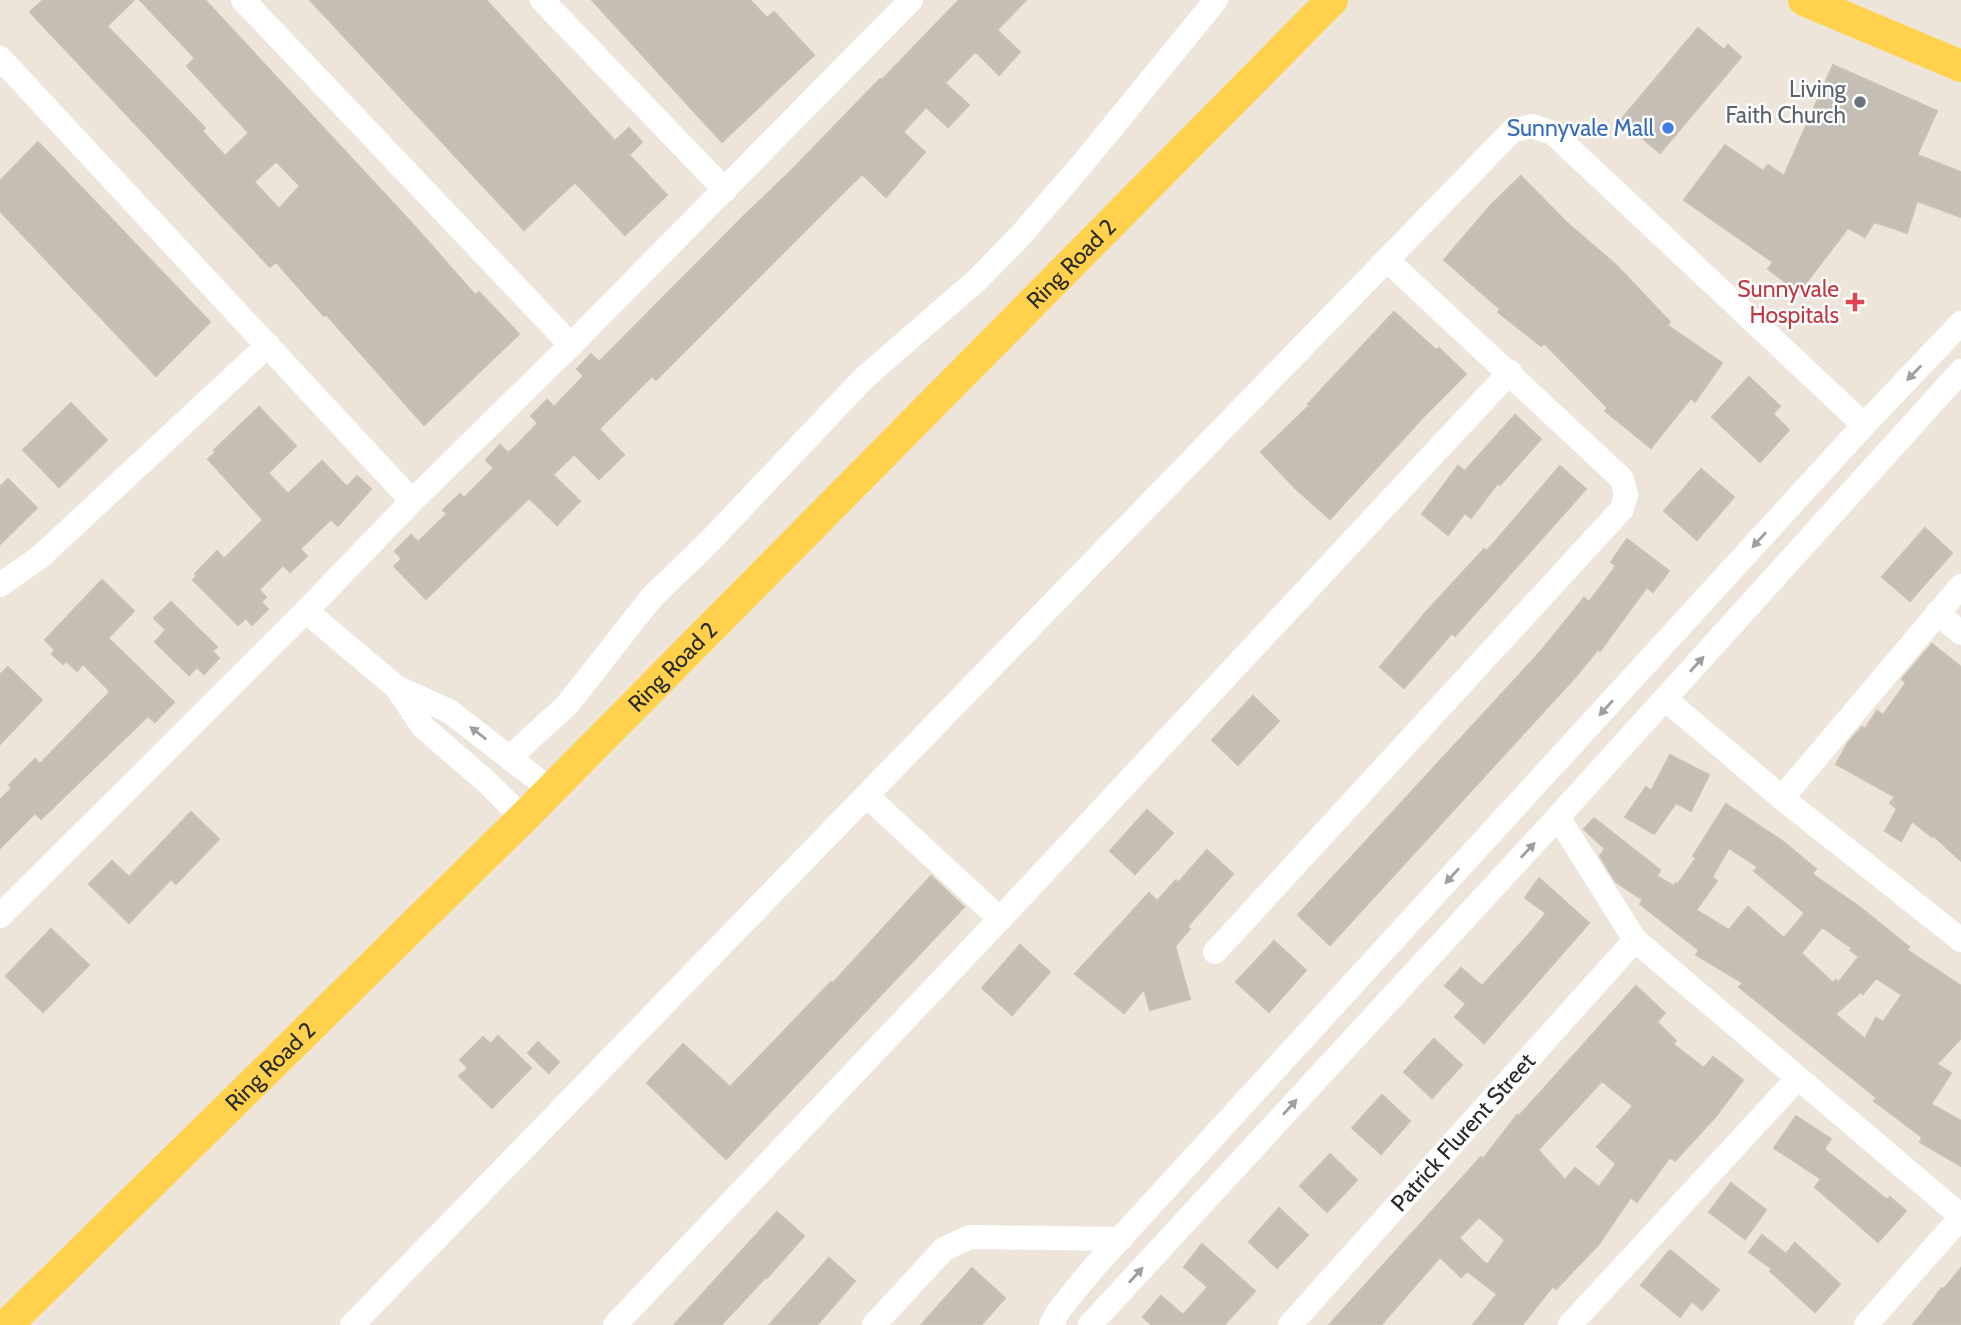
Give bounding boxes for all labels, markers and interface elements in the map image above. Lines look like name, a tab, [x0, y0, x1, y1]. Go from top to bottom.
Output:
place label: Living Faith Church	[1725, 75, 1847, 129]
marker: Living Faith Church	[1852, 94, 1868, 110]
place label: Sunnyvale Mall	[1507, 114, 1655, 142]
marker: Sunnyvale Mall	[1660, 120, 1676, 136]
street label: Ring Road 2	[1021, 213, 1122, 315]
place label: Sunnyvale Hospitals	[1737, 275, 1839, 329]
marker: Sunnyvale Hospitals	[1845, 292, 1865, 312]
one-way arrow	[1906, 364, 1922, 381]
one-way arrow	[1752, 531, 1767, 548]
street label: Ring Road 2	[622, 616, 723, 718]
one-way arrow	[1689, 655, 1704, 672]
one-way arrow	[1598, 699, 1614, 717]
one-way arrow	[469, 727, 487, 741]
one-way arrow	[1519, 842, 1535, 859]
one-way arrow	[1445, 867, 1461, 884]
street label: Ring Road 2	[219, 1016, 321, 1117]
street label: Patrick Flurent Street	[1385, 1047, 1541, 1217]
one-way arrow	[1282, 1098, 1298, 1116]
one-way arrow	[1128, 1267, 1144, 1284]

